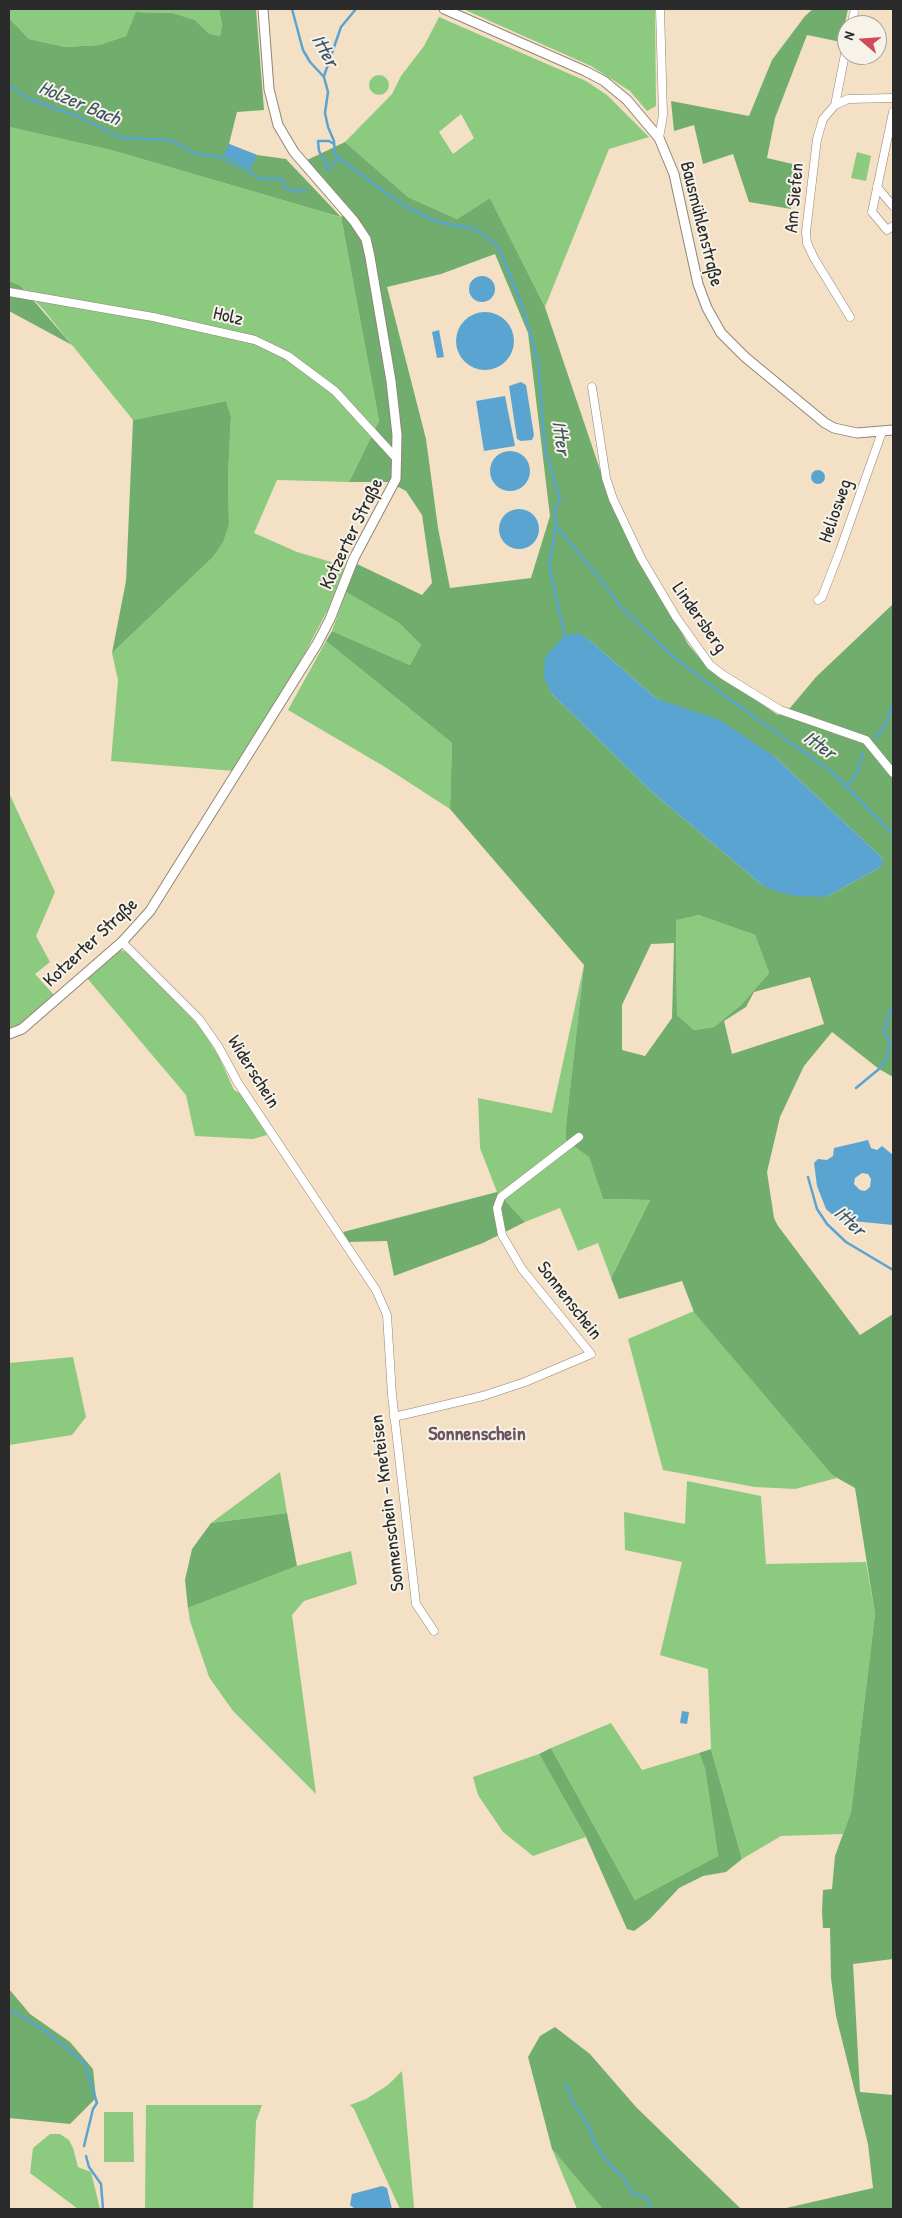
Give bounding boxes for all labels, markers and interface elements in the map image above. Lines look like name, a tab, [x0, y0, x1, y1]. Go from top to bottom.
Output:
north arrow	[837, 15, 887, 65]
text: N	[838, 29, 858, 42]
water label: Itter	[305, 30, 343, 72]
water label: Holzer Bach	[35, 76, 123, 132]
street label: Bausmühlenstraße	[674, 159, 728, 289]
street label: Am Siefen	[781, 162, 809, 234]
street label: Holz	[211, 303, 245, 331]
water label: Itter	[546, 419, 574, 457]
street label: Kotzerter Straße	[315, 475, 389, 593]
street label: Heliosweg	[815, 476, 857, 546]
street label: Lindersberg	[667, 578, 731, 658]
water label: Itter	[798, 726, 840, 766]
street label: Kotzerter Straße	[39, 894, 143, 992]
street label: Widerschein	[222, 1031, 284, 1113]
water label: Itter	[828, 1202, 870, 1242]
street label: Sonnenschein	[531, 1257, 607, 1345]
street label: Sonnenschein – Kneteisen	[366, 1414, 410, 1592]
district label: Sonnenschein	[428, 1423, 526, 1447]

